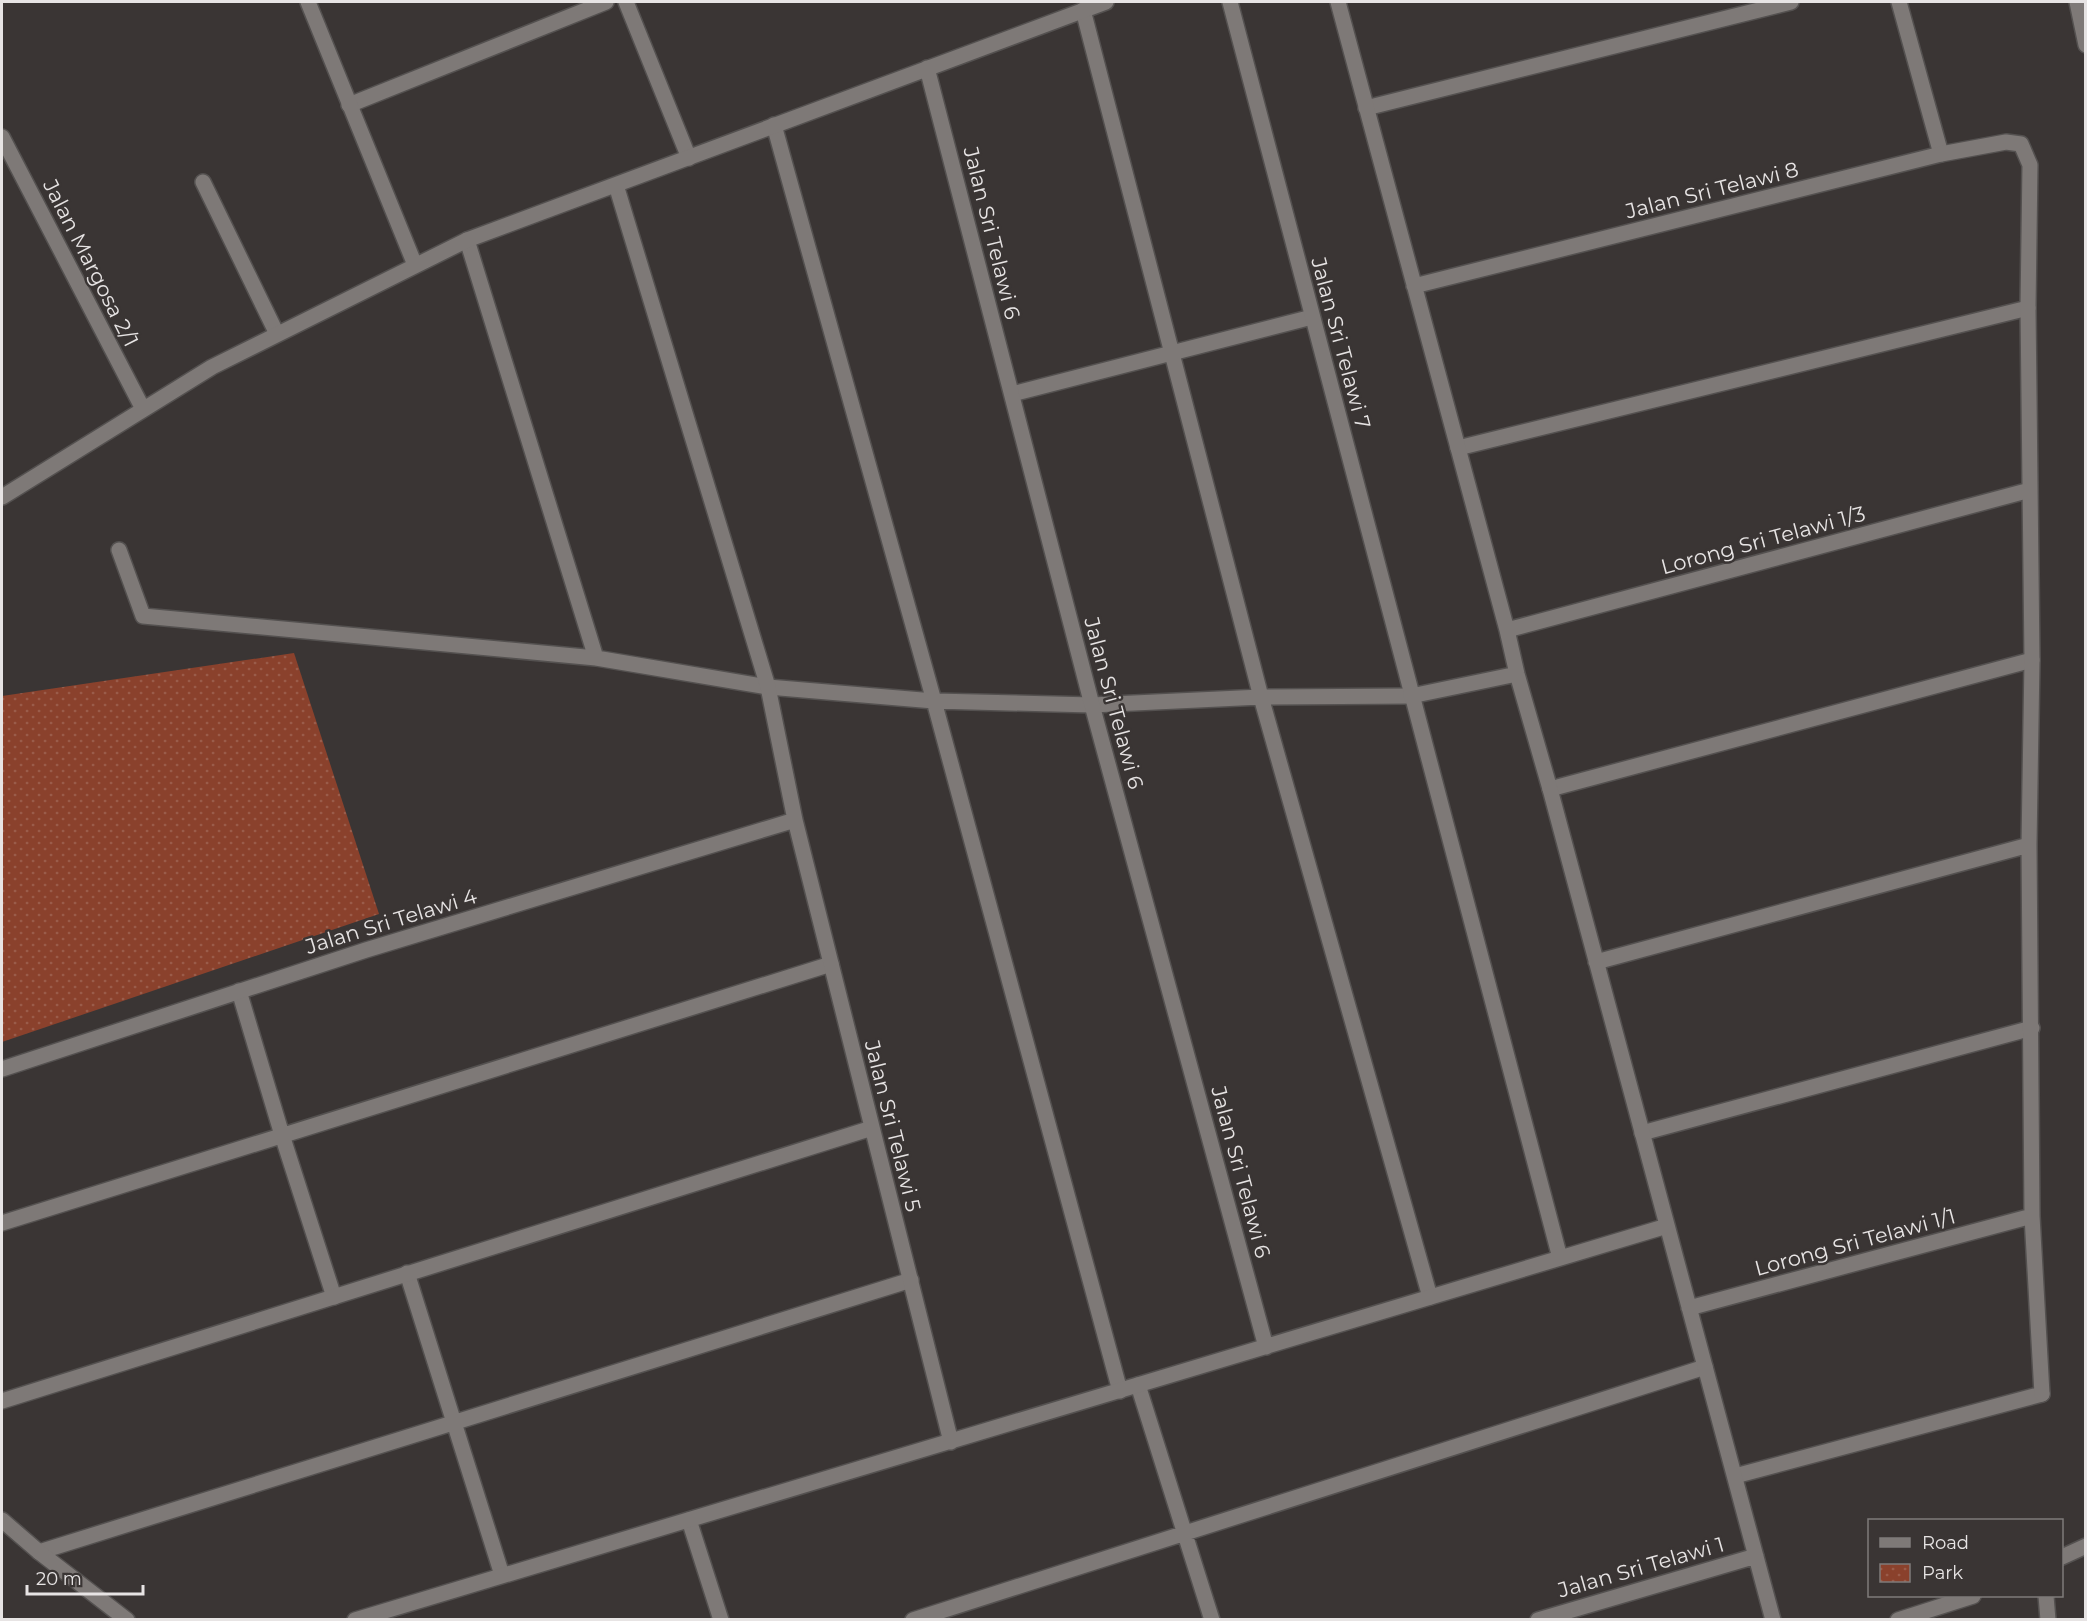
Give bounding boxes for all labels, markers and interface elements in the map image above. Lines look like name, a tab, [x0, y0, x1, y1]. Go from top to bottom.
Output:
street label: Jalan Sri Telawi 6	[958, 143, 1026, 322]
street label: Jalan Sri Telawi 8	[1622, 156, 1801, 224]
street label: Jalan Margosa 2/1	[38, 174, 144, 351]
street label: Jalan Sri Telawi 7	[1306, 254, 1376, 431]
street label: Lorong Sri Telawi 1/3	[1658, 501, 1868, 579]
street label: Jalan Sri Telawi 6	[1079, 613, 1149, 792]
street label: Jalan Sri Telawi 4	[301, 883, 480, 959]
street label: Jalan Sri Telawi 5	[859, 1037, 926, 1214]
street label: Jalan Sri Telawi 6	[1206, 1082, 1276, 1261]
street label: Lorong Sri Telawi 1/1	[1752, 1203, 1958, 1281]
legend	[1868, 1519, 2063, 1597]
street label: Jalan Sri Telawi 1	[1554, 1531, 1727, 1603]
text: Road	[1922, 1532, 1969, 1554]
scale bar	[27, 1558, 142, 1596]
text: Park	[1922, 1562, 1963, 1584]
text: 20 m	[36, 1568, 82, 1590]

